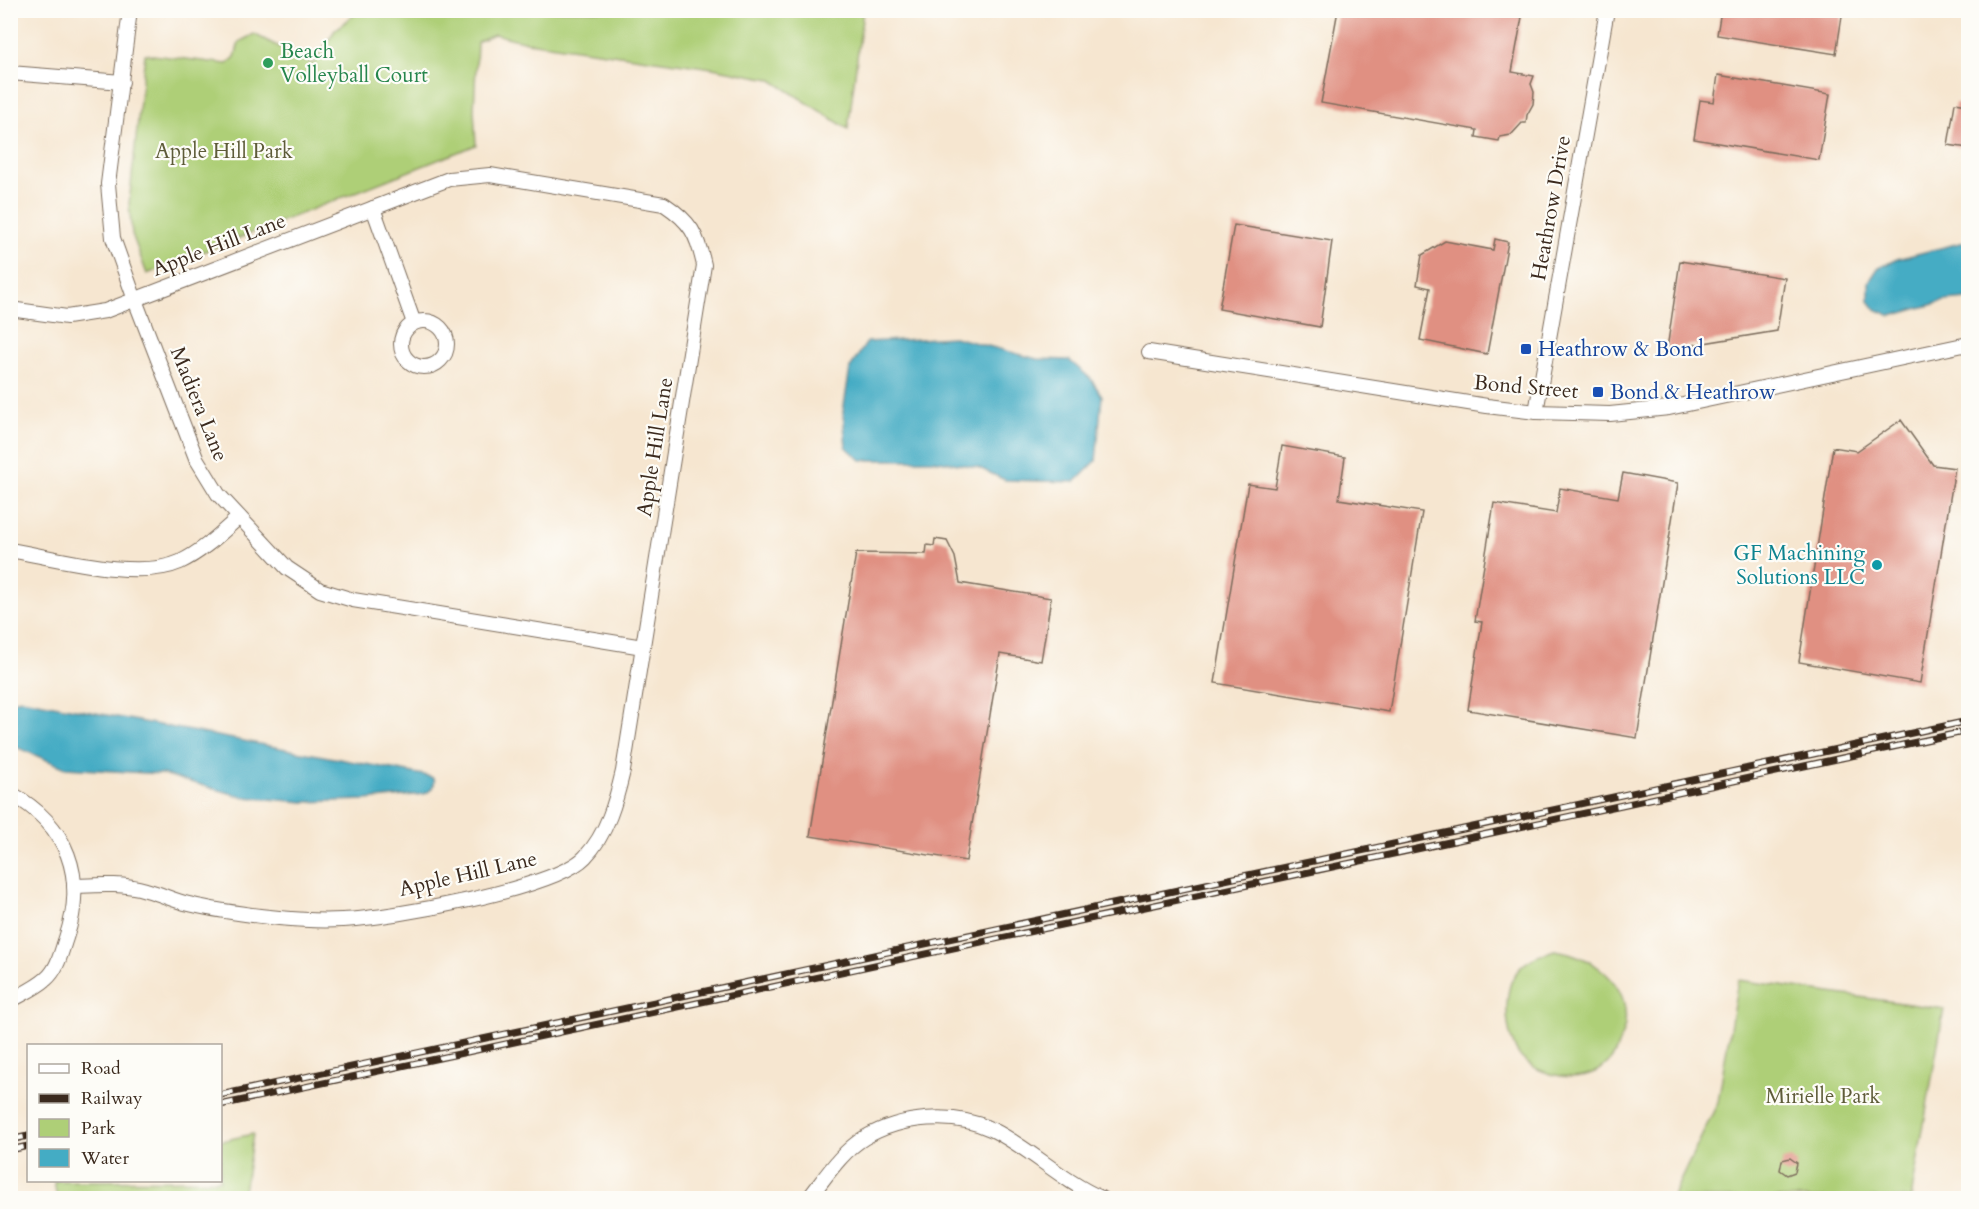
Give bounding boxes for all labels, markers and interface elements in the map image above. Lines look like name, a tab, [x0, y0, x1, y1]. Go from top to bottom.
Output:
place label: Beach Volleyball Court	[280, 37, 428, 90]
marker: Beach Volleyball Court	[261, 56, 275, 70]
street label: Heathrow Drive	[1524, 133, 1578, 283]
park label: Apple Hill Park	[155, 137, 294, 166]
street label: Apple Hill Lane	[148, 206, 290, 284]
place label: Heathrow & Bond	[1538, 335, 1704, 364]
street label: Madiera Lane	[163, 342, 235, 466]
marker: Heathrow & Bond	[1519, 342, 1533, 356]
street label: Bond Street	[1472, 368, 1580, 406]
street label: Apple Hill Lane	[630, 375, 680, 519]
place label: Bond & Heathrow	[1610, 378, 1776, 407]
marker: Bond & Heathrow	[1591, 385, 1605, 399]
place label: GF Machining Solutions LLC	[1733, 539, 1865, 592]
marker: GF Machining Solutions LLC	[1870, 558, 1884, 572]
street label: Apple Hill Lane	[396, 844, 540, 904]
legend	[27, 1044, 222, 1182]
text: Road	[81, 1056, 121, 1081]
park label: Mirielle Park	[1765, 1082, 1881, 1111]
text: Railway	[81, 1086, 143, 1111]
text: Park	[81, 1116, 116, 1141]
text: Water	[80, 1146, 130, 1171]

